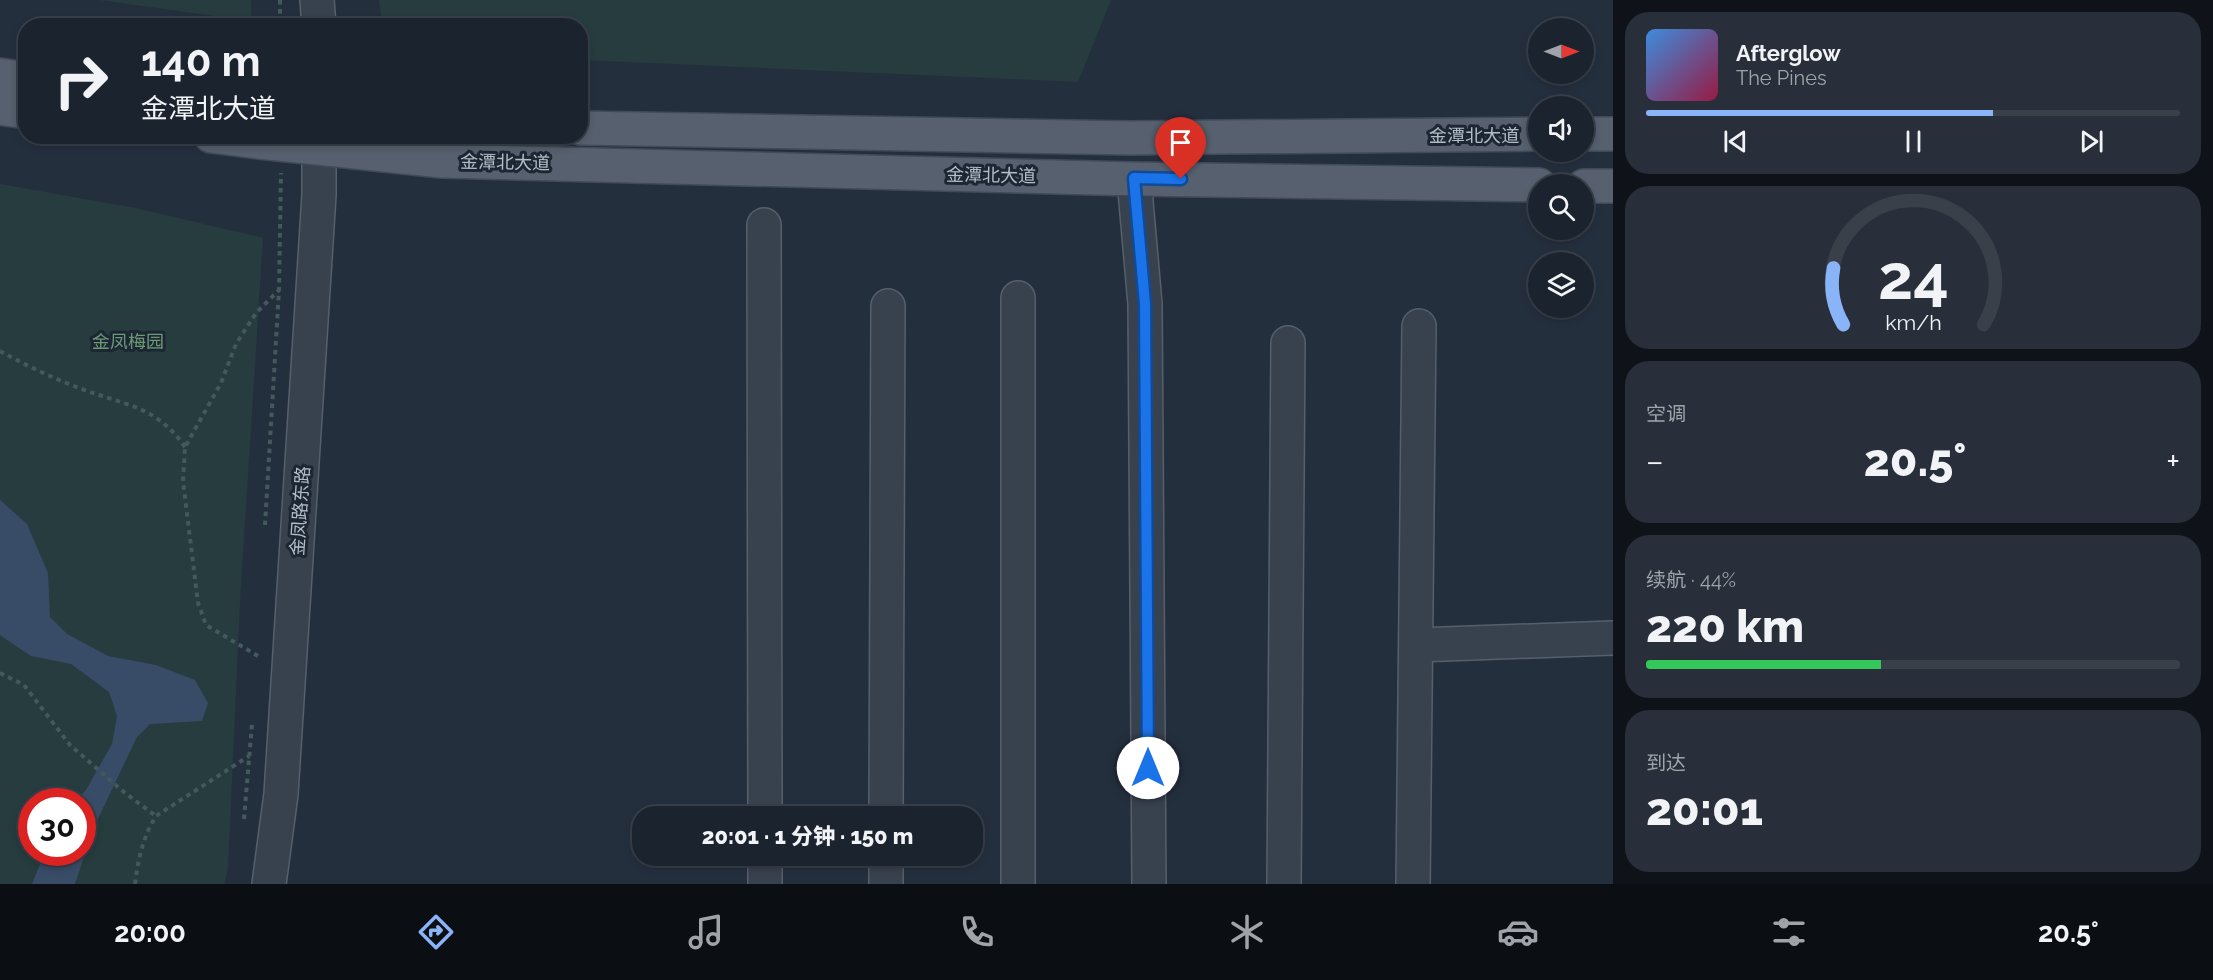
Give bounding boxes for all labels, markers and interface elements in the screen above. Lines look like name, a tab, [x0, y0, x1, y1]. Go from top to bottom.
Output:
north arrow	[1528, 18, 1594, 84]
map controls	[1528, 18, 1594, 318]
text: 140 m	[141, 37, 261, 86]
text: Afterglow	[1736, 40, 1841, 66]
icon: right	[42, 42, 120, 120]
text: The Pines	[1736, 66, 1827, 90]
text: 金潭北大道	[141, 93, 276, 124]
button: sound	[1528, 96, 1594, 162]
pin	[1155, 117, 1206, 179]
street label: 金潭北大道	[1429, 125, 1519, 146]
icon: previous	[1719, 125, 1752, 158]
icon: pause	[1897, 125, 1930, 158]
icon: next	[2075, 125, 2108, 158]
icon: arrive	[1164, 126, 1197, 159]
street label: 金潭北大道	[460, 151, 550, 173]
street label: 金潭北大道	[946, 164, 1036, 186]
button: search	[1528, 174, 1594, 240]
text: 24	[1878, 240, 1948, 314]
button: layers	[1528, 252, 1594, 318]
text: km/h	[1885, 310, 1941, 335]
park label: 金凤梅园	[92, 331, 164, 352]
text: 空调	[1646, 402, 1686, 426]
text: 20.5°	[1864, 434, 1966, 487]
text: −	[1646, 442, 1664, 481]
text: +	[2166, 442, 2180, 481]
street label: 金凤路东路	[286, 465, 314, 557]
text: 续航 · 44%	[1646, 568, 1736, 592]
text: 220 km	[1646, 600, 1804, 653]
position arrow	[1116, 736, 1180, 800]
text: 到达	[1646, 751, 1686, 775]
text: 20:01	[1646, 783, 1763, 836]
speed limit sign: 30	[18, 788, 96, 866]
text: 20:01 · 1 分钟 · 150 m	[702, 823, 913, 849]
icon: directions	[415, 911, 457, 953]
icon: music	[685, 911, 727, 953]
icon: phone	[956, 911, 998, 953]
icon: climate	[1226, 911, 1268, 953]
icon: car	[1497, 911, 1539, 953]
icon: filters	[1768, 911, 1810, 953]
text: 20:00	[114, 917, 186, 948]
text: 20.5°	[2038, 917, 2099, 948]

